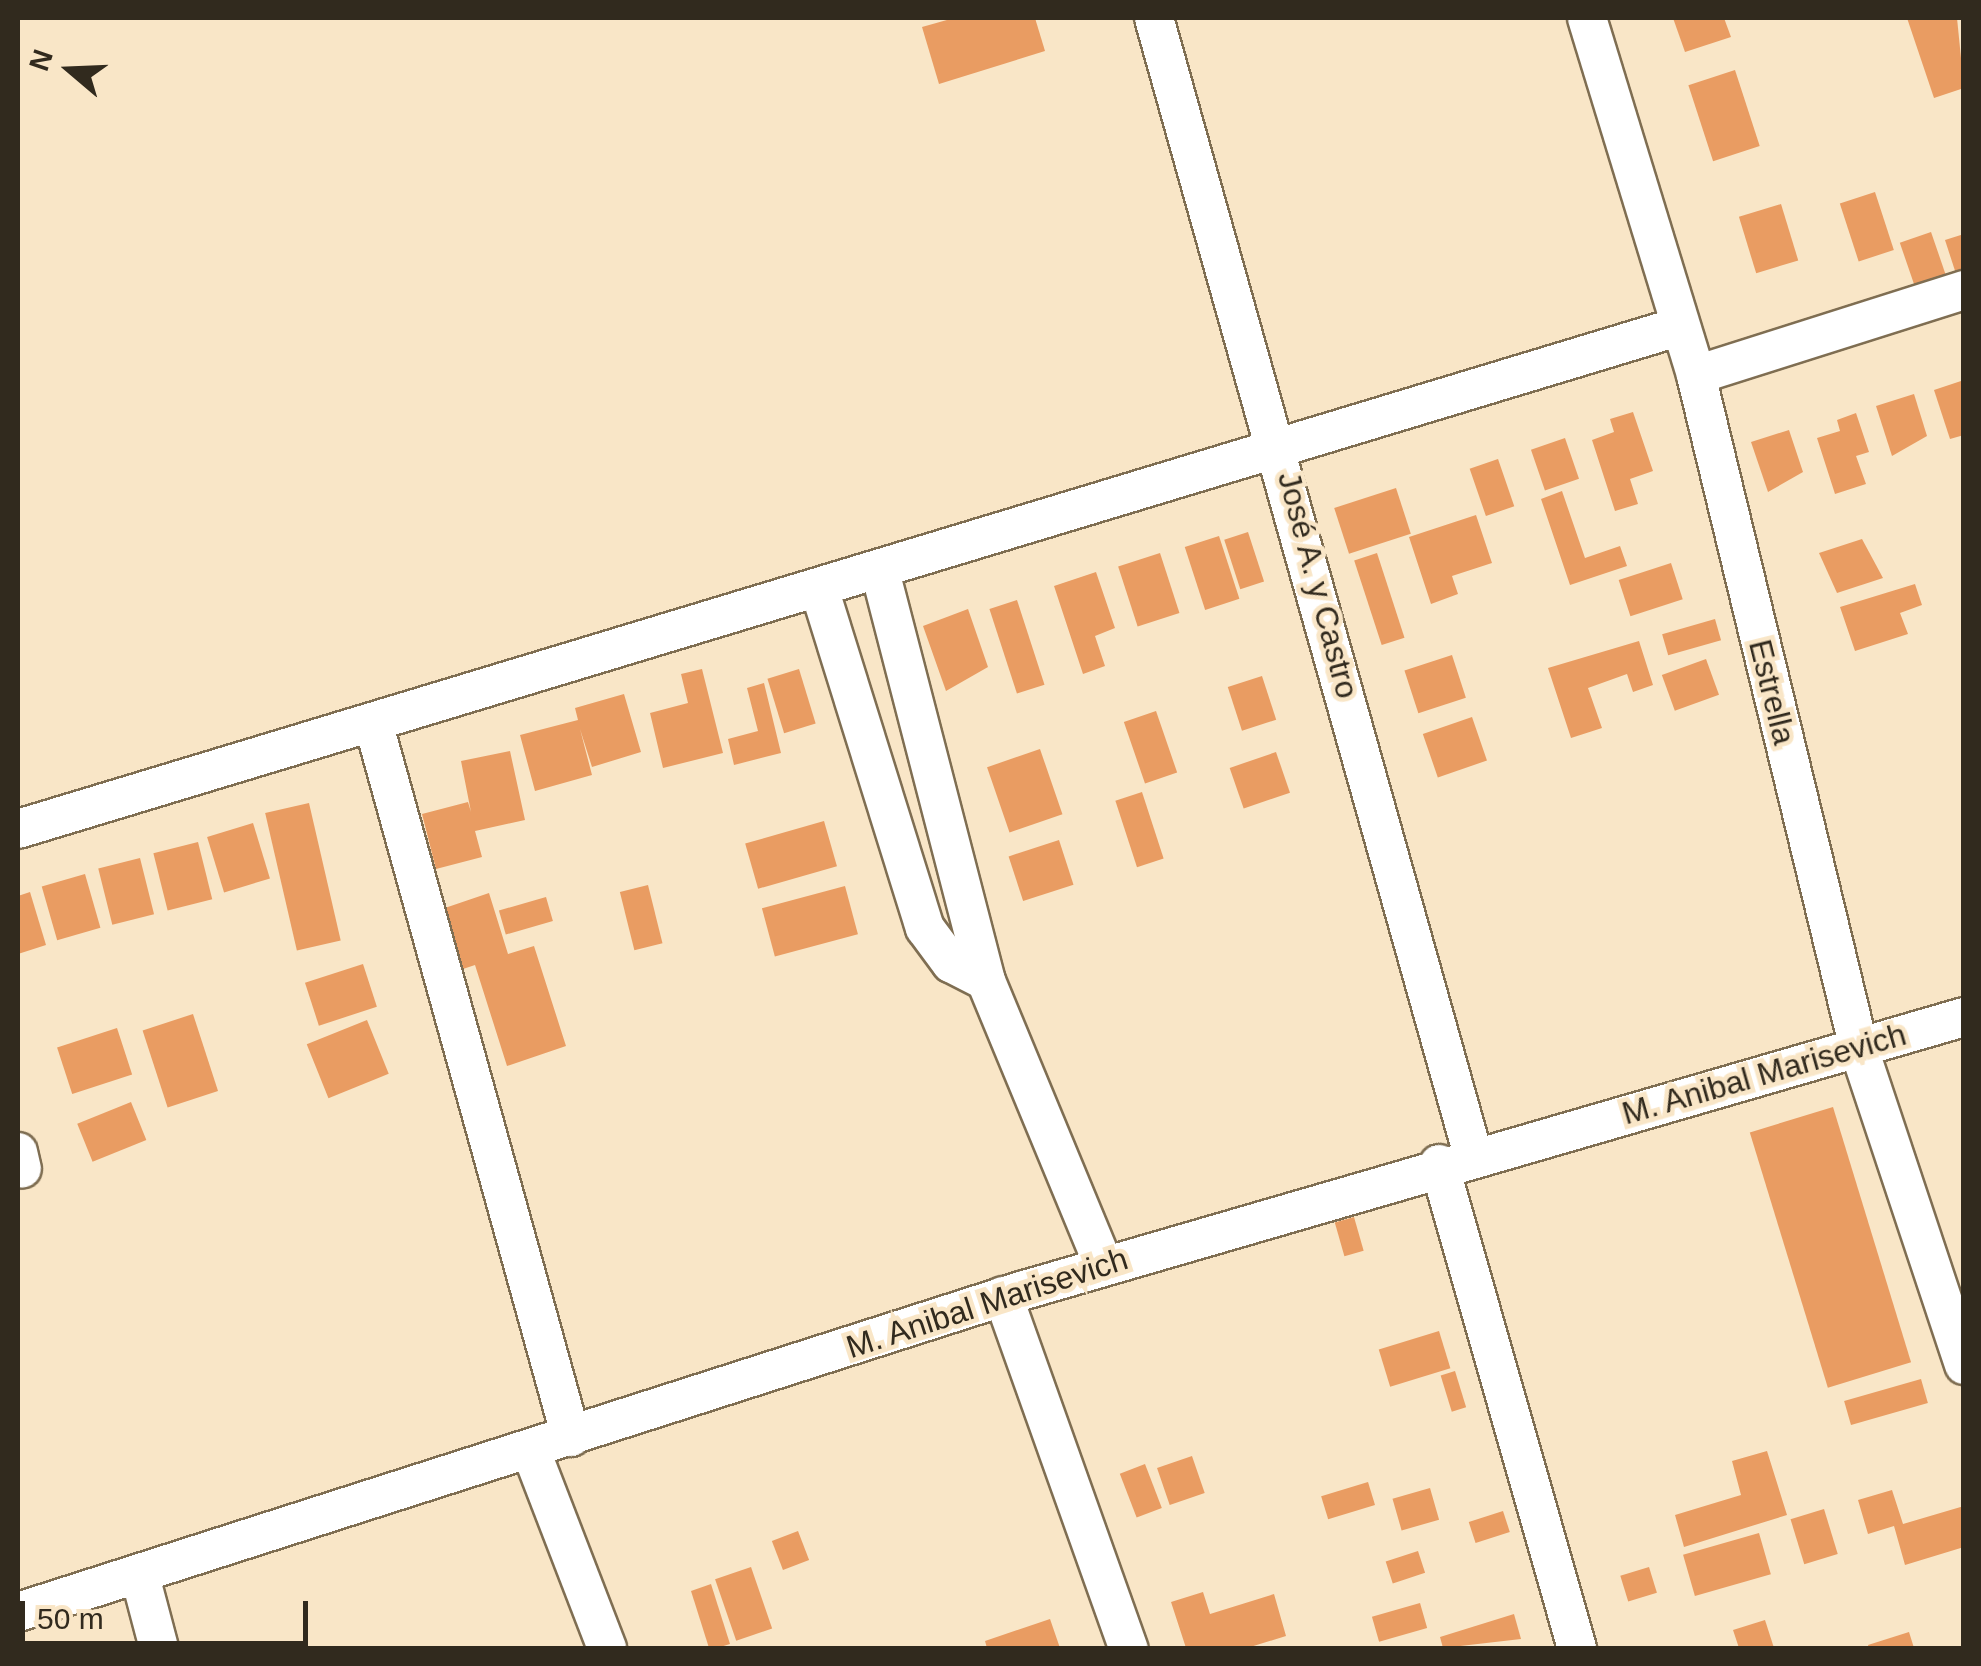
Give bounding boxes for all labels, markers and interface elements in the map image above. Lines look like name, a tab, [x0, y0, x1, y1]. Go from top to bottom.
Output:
north arrow	[20, 20, 120, 120]
text: N	[23, 45, 59, 75]
street label: José A. y Castro	[1269, 467, 1367, 703]
street label: Estrella	[1740, 636, 1804, 748]
street label: M. Anibal Marisevich	[1617, 1015, 1911, 1133]
street label: M. Anibal Marisevich	[841, 1239, 1133, 1367]
scale bar	[25, 1581, 312, 1643]
text: 50 m	[37, 1602, 104, 1635]

